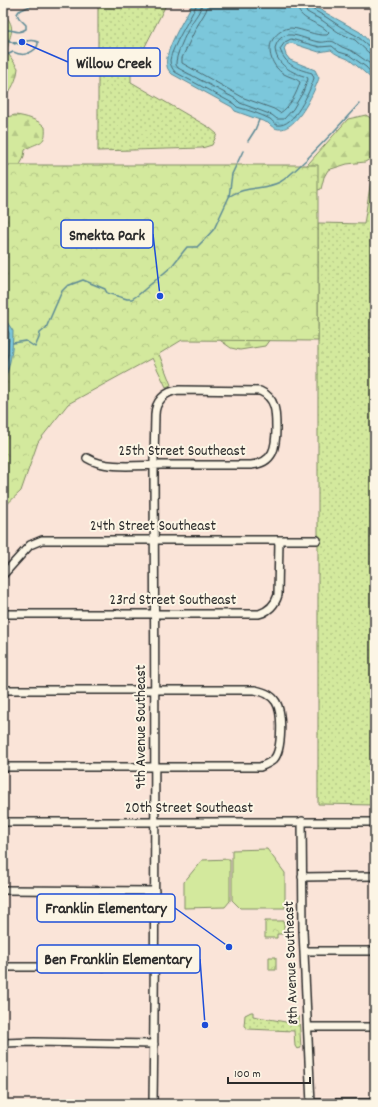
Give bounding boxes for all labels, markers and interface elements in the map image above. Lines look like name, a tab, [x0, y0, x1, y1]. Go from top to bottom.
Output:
callout: Willow Creek	[68, 48, 160, 76]
text: Willow Creek	[76, 53, 152, 76]
callout: Smekta Park	[61, 220, 153, 248]
text: Smekta Park	[69, 225, 145, 248]
street label: 25th Street Southeast	[119, 441, 246, 463]
street label: 24th Street Southeast	[90, 516, 217, 538]
street label: 23rd Street Southeast	[110, 590, 237, 612]
street label: 9th Avenue Southeast	[131, 664, 153, 789]
street label: 20th Street Southeast	[125, 798, 254, 820]
callout: Franklin Elementary	[37, 894, 175, 922]
text: Franklin Elementary	[45, 898, 168, 921]
street label: 8th Avenue Southeast	[279, 900, 305, 1025]
callout: Ben Franklin Elementary	[37, 945, 200, 973]
text: Ben Franklin Elementary	[44, 949, 193, 972]
scale bar	[228, 1059, 310, 1085]
text: 100 m	[234, 1066, 261, 1083]

